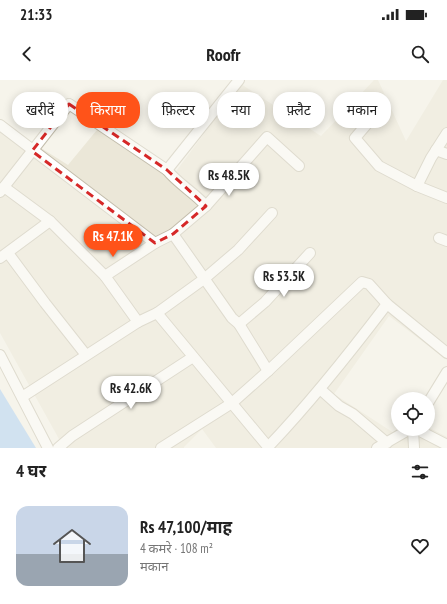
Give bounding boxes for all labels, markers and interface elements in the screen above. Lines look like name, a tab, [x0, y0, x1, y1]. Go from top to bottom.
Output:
text: 21:33	[20, 5, 52, 24]
icon: back	[16, 43, 38, 65]
text: Roofr	[206, 43, 241, 66]
icon: search	[409, 43, 431, 65]
chip: खरीदें	[12, 92, 68, 128]
chip: किराया	[76, 92, 140, 128]
chip: फ़िल्टर	[148, 92, 209, 128]
chip: नया	[217, 92, 265, 128]
chip: फ़्लैट	[273, 92, 325, 128]
chip: मकान	[333, 92, 391, 128]
pin: Rs 48.5K	[188, 163, 270, 197]
text: Rs 48.5K	[208, 167, 250, 184]
pin: Rs 47.1K	[72, 224, 154, 258]
text: Rs 47.1K	[93, 228, 133, 245]
pin: Rs 53.5K	[243, 264, 325, 298]
text: Rs 53.5K	[263, 268, 305, 285]
pin: Rs 42.6K	[90, 376, 172, 410]
text: Rs 42.6K	[110, 380, 152, 397]
map controls	[391, 392, 435, 436]
button: locate	[391, 392, 435, 436]
text: 4 घर	[16, 460, 46, 482]
icon: filters	[409, 461, 431, 483]
text: Rs 47,100/माह	[140, 516, 232, 538]
icon: home	[48, 522, 96, 570]
icon: heart	[409, 535, 431, 557]
text: 4 कमरे · 108 m²	[140, 540, 213, 557]
text: मकान	[140, 558, 168, 575]

